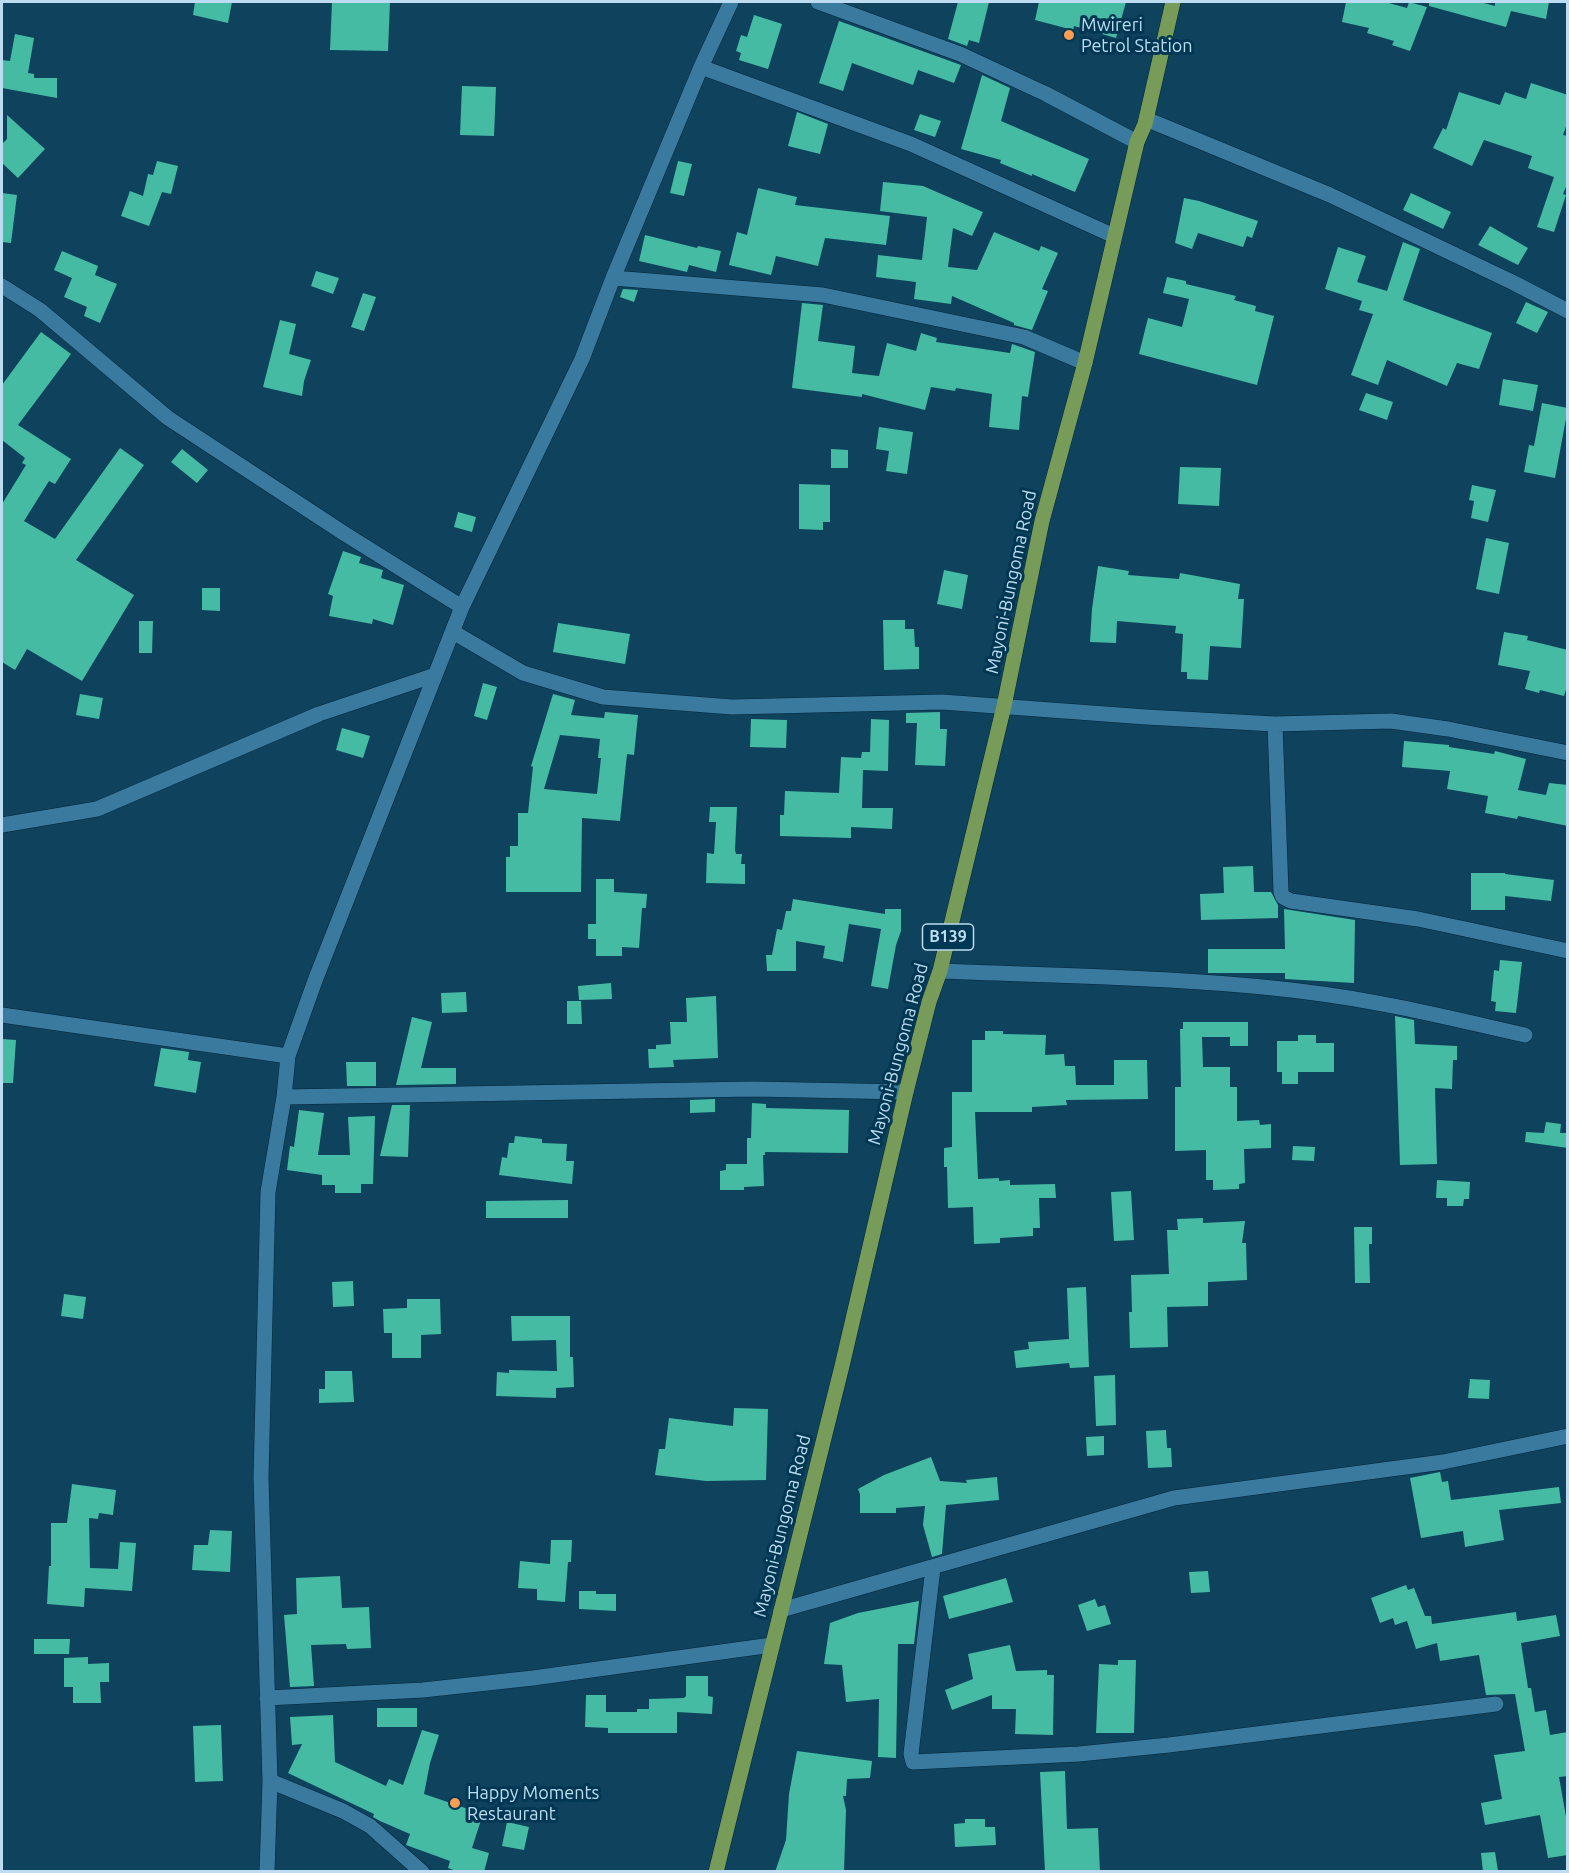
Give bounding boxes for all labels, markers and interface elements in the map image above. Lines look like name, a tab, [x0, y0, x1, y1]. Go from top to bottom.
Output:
place label: Mwireri Petrol Station	[1081, 14, 1193, 57]
marker: Mwireri Petrol Station	[1062, 28, 1076, 42]
street label: Mayoni-Bungoma Road	[981, 488, 1041, 676]
road number: B139	[922, 924, 974, 950]
street label: Mayoni-Bungoma Road	[863, 961, 933, 1147]
street label: Mayoni-Bungoma Road	[749, 1433, 815, 1619]
place label: Happy Moments Restaurant	[467, 1782, 599, 1824]
marker: Happy Moments Restaurant	[448, 1796, 462, 1810]

